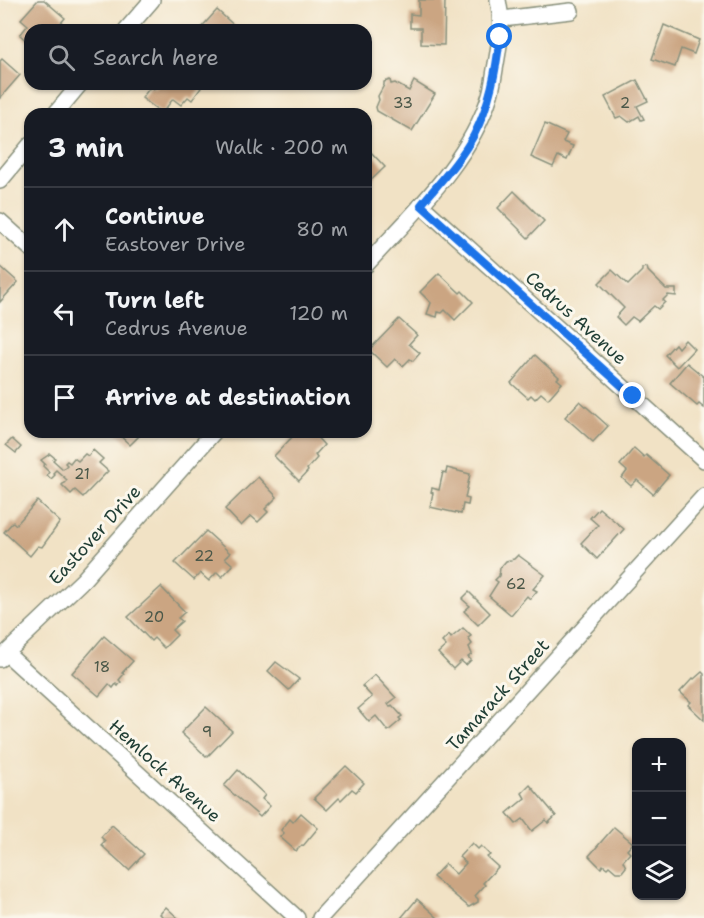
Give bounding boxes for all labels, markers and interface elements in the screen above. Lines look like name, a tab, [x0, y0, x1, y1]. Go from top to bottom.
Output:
route start	[486, 23, 512, 49]
search box	[24, 24, 372, 90]
icon: search	[45, 41, 78, 74]
text: Search here	[93, 43, 219, 72]
house number: 33	[393, 93, 413, 113]
house number: 2	[620, 93, 630, 113]
text: 3 min	[48, 130, 124, 165]
text: Walk · 200 m	[215, 134, 348, 160]
text: Continue	[105, 202, 205, 231]
icon: ahead	[48, 213, 81, 246]
text: 80 m	[296, 216, 348, 242]
text: Eastover Drive	[105, 231, 246, 257]
street label: Cedrus Avenue	[520, 266, 632, 370]
text: Turn left	[105, 286, 204, 315]
icon: left	[48, 297, 81, 330]
text: 120 m	[289, 300, 348, 326]
text: Cedrus Avenue	[105, 315, 248, 341]
icon: arrive	[48, 381, 81, 414]
route end	[619, 382, 645, 408]
text: Arrive at destination	[105, 383, 351, 412]
house number: 21	[74, 464, 90, 484]
street label: Eastover Drive	[44, 480, 146, 590]
house number: 22	[194, 546, 214, 566]
house number: 62	[506, 574, 526, 594]
house number: 20	[144, 607, 164, 627]
street label: Tamarack Street	[441, 634, 555, 756]
house number: 18	[94, 657, 110, 677]
street label: Hemlock Avenue	[104, 714, 226, 828]
house number: 9	[202, 722, 212, 742]
map controls	[632, 738, 686, 900]
button: +	[632, 738, 686, 792]
button: −	[632, 792, 686, 846]
button: layers	[632, 846, 686, 900]

